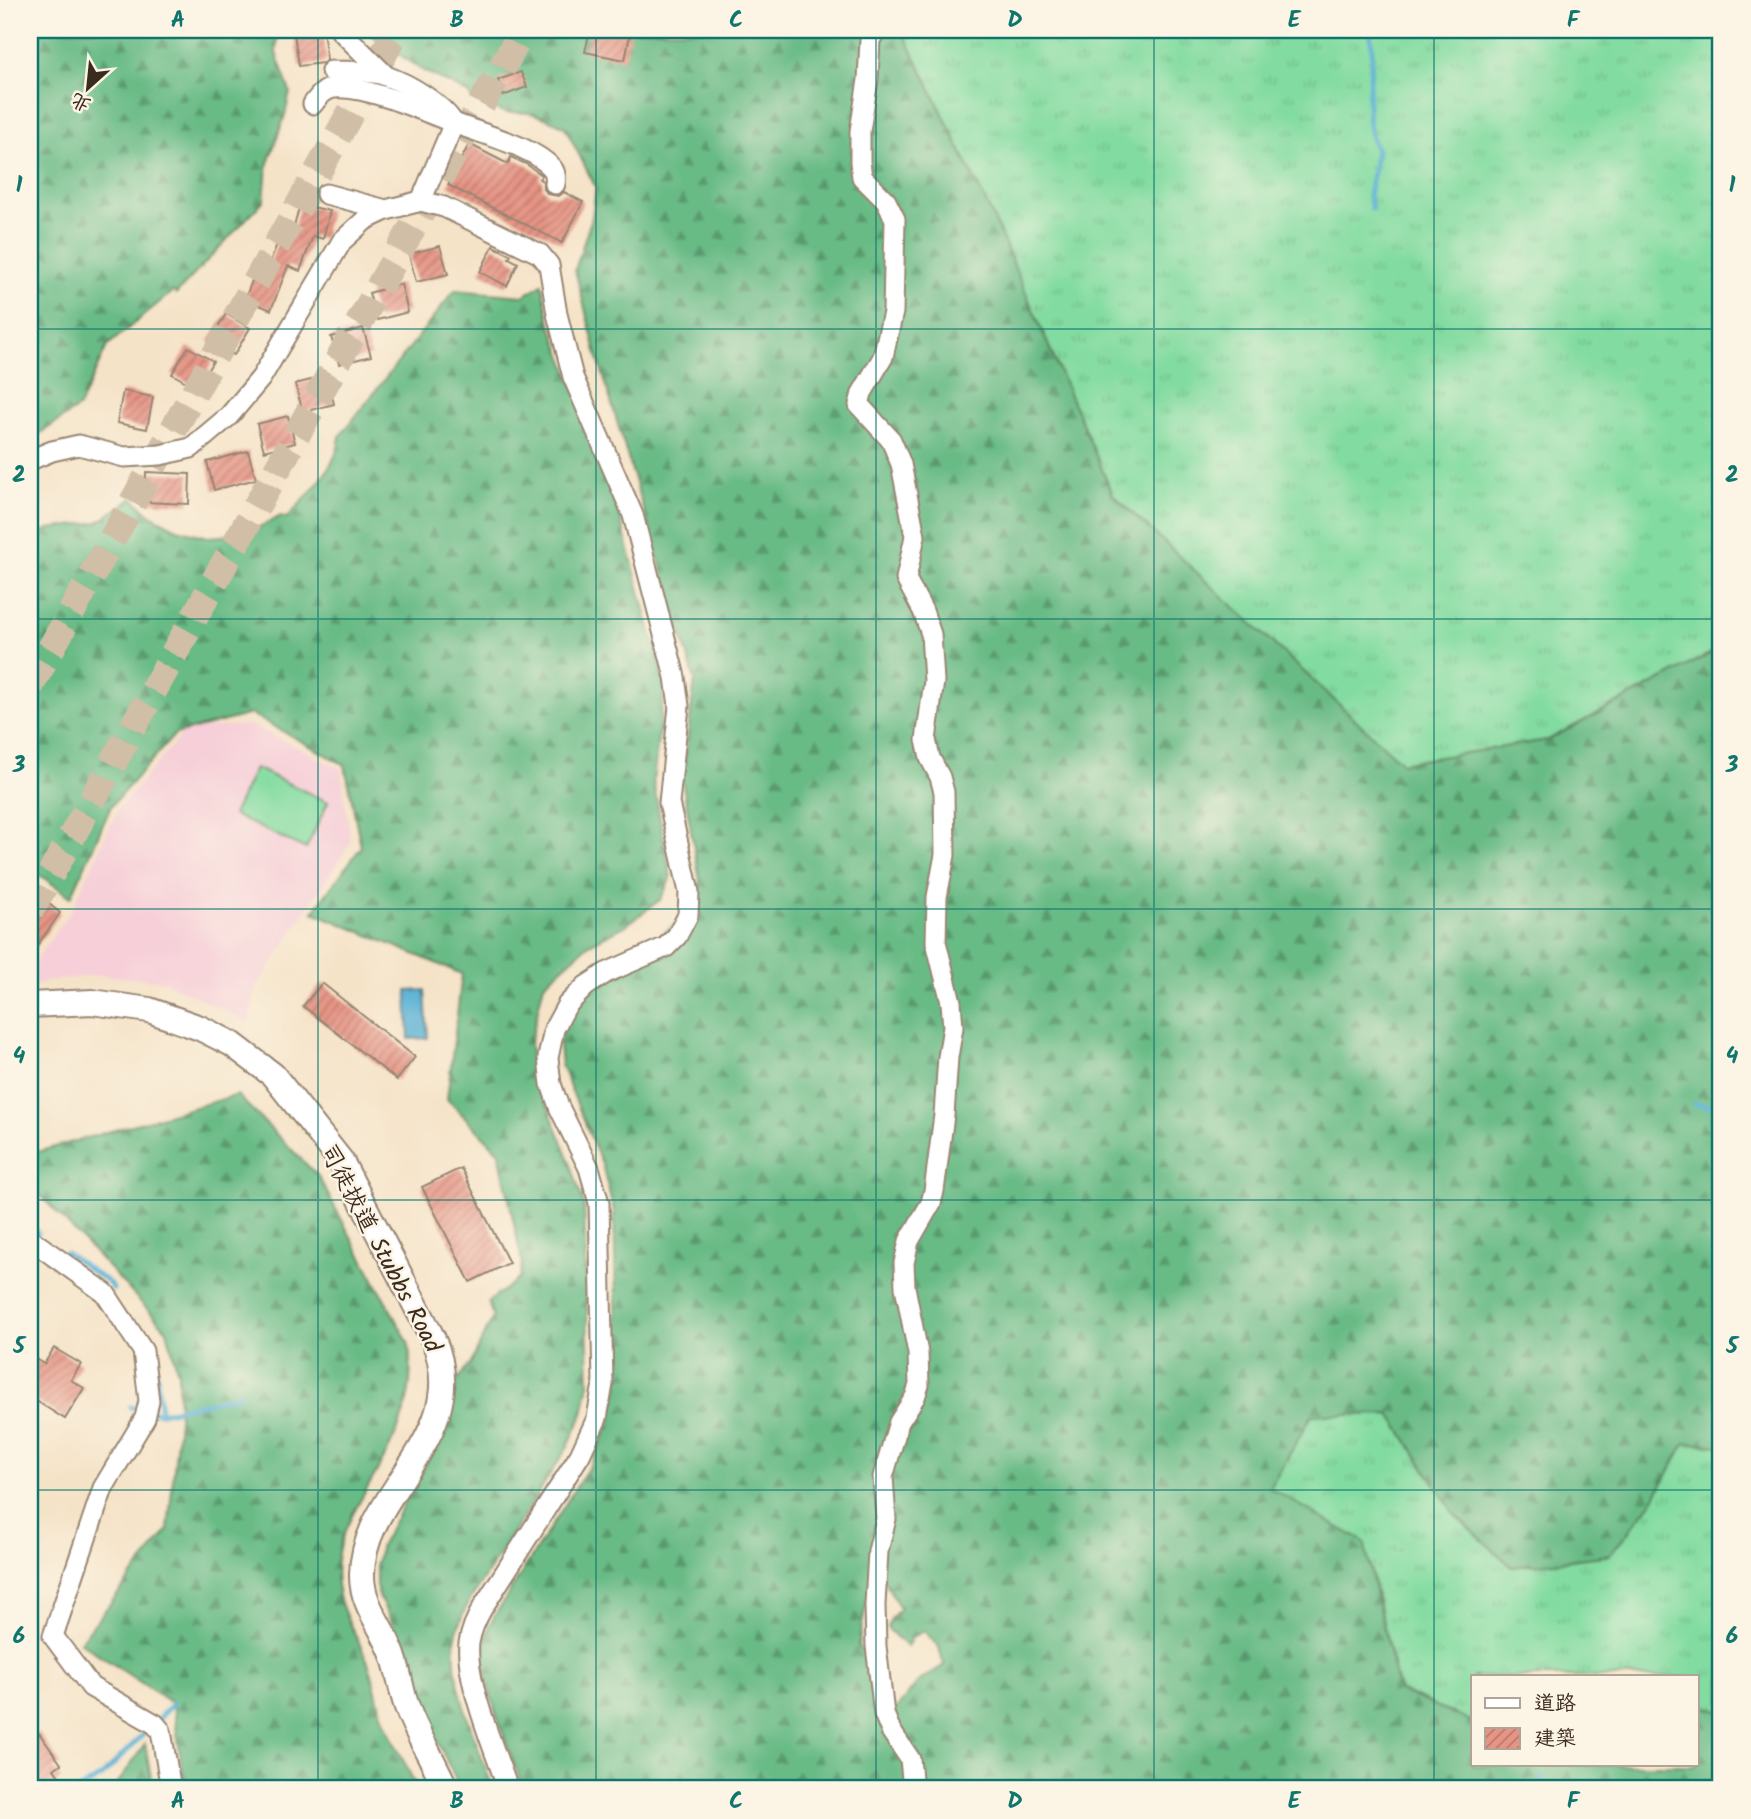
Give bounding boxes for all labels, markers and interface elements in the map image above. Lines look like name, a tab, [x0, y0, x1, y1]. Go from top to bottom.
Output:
text: A	[171, 3, 185, 39]
text: B	[450, 3, 464, 39]
text: C	[729, 3, 743, 39]
text: D	[1007, 3, 1023, 39]
text: E	[1288, 3, 1302, 39]
text: F	[1567, 3, 1581, 39]
north arrow	[52, 52, 122, 122]
text: 北	[66, 84, 96, 119]
text: 1	[16, 168, 23, 204]
text: 1	[1729, 168, 1736, 204]
text: 2	[12, 458, 26, 494]
text: 2	[1725, 458, 1739, 494]
text: 3	[12, 748, 26, 784]
text: 3	[1725, 748, 1739, 784]
text: 4	[13, 1039, 26, 1075]
text: 4	[1726, 1039, 1739, 1075]
street label: 司徒拔道 Stubbs Road	[308, 1137, 452, 1361]
text: 5	[12, 1329, 27, 1365]
text: 5	[1725, 1329, 1740, 1365]
text: 6	[13, 1619, 25, 1655]
text: 6	[1726, 1619, 1738, 1655]
legend	[1471, 1675, 1698, 1766]
text: 道路	[1534, 1688, 1576, 1721]
text: 建築	[1534, 1723, 1576, 1756]
text: A	[171, 1784, 185, 1819]
text: B	[450, 1784, 464, 1819]
text: C	[729, 1784, 743, 1819]
text: D	[1007, 1784, 1023, 1819]
text: E	[1288, 1784, 1302, 1819]
text: F	[1567, 1784, 1581, 1819]

